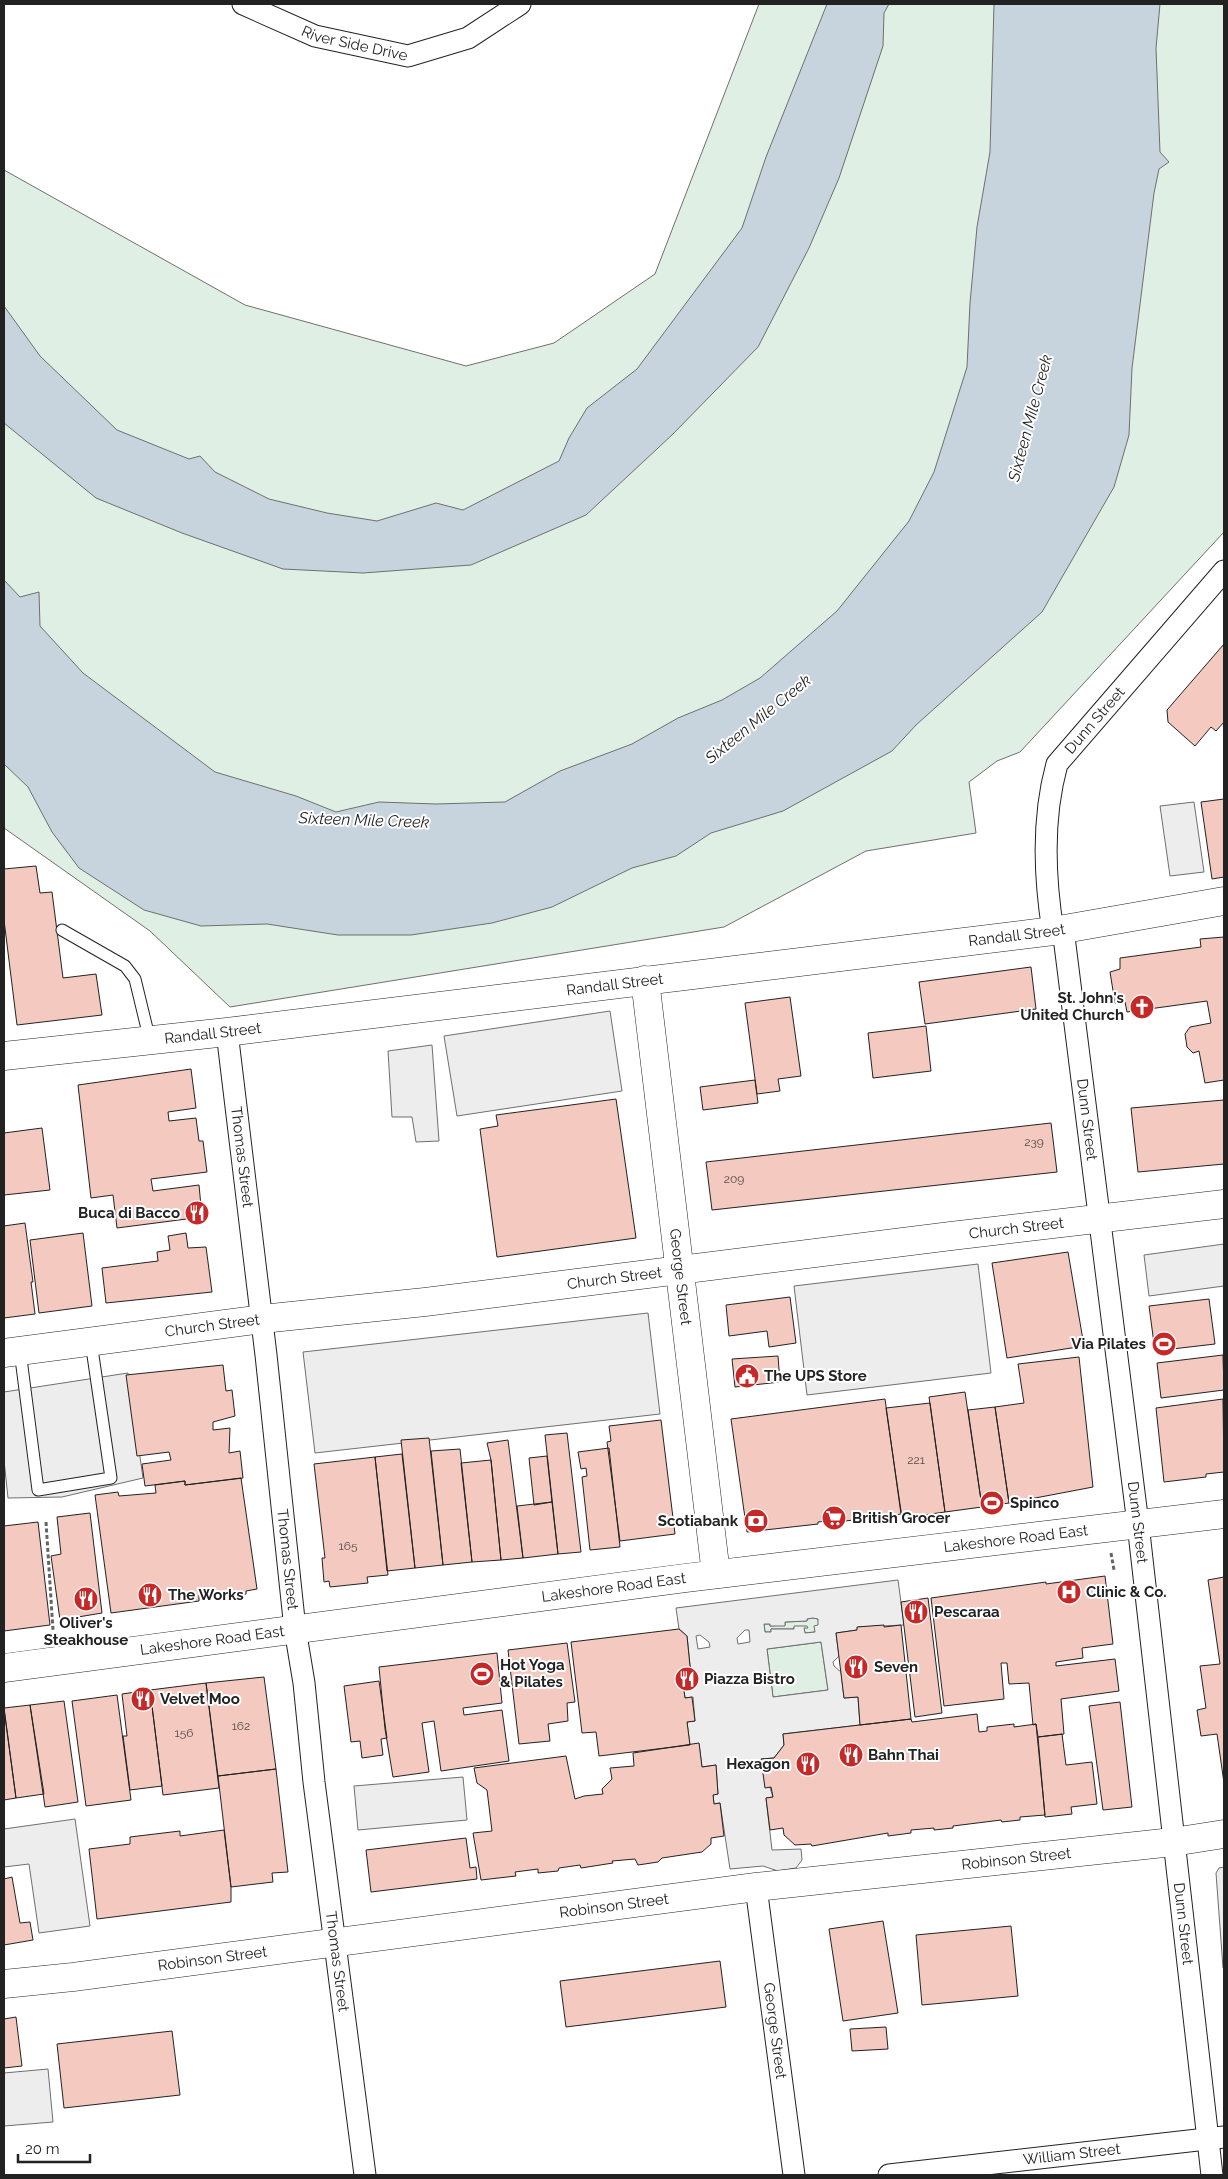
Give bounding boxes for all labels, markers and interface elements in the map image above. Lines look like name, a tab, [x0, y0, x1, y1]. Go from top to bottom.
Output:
street label: River Side Drive	[299, 22, 409, 65]
water label: Sixteen Mile Creek	[1004, 352, 1056, 484]
water label: Sixteen Mile Creek	[701, 670, 815, 768]
street label: Dunn Street	[1061, 683, 1129, 758]
water label: Sixteen Mile Creek	[297, 808, 430, 832]
street label: Randall Street	[967, 920, 1067, 950]
street label: Randall Street	[565, 970, 664, 999]
place label: St. John's United Church	[1020, 989, 1124, 1024]
church icon: St. John's United Church	[1129, 994, 1155, 1020]
street label: Randall Street	[163, 1019, 262, 1048]
street label: Dunn Street	[1073, 1077, 1101, 1162]
street label: Thomas Street	[227, 1106, 257, 1209]
house number: 239	[1024, 1135, 1044, 1149]
house number: 209	[724, 1172, 744, 1186]
restaurant icon: Buca di Bacco	[184, 1200, 210, 1226]
place label: Buca di Bacco	[78, 1204, 180, 1222]
street label: Church Street	[968, 1214, 1065, 1243]
street label: George Street	[666, 1228, 695, 1326]
street label: Church Street	[566, 1263, 663, 1293]
street label: Church Street	[164, 1310, 261, 1341]
sports icon: Via Pilates	[1151, 1331, 1177, 1357]
place label: Via Pilates	[1071, 1335, 1146, 1353]
public building icon: The UPS Store	[734, 1363, 760, 1389]
place label: The UPS Store	[764, 1367, 867, 1385]
house number: 221	[907, 1453, 925, 1467]
street label: Dunn Street	[1124, 1480, 1151, 1564]
sports icon: Spinco	[979, 1490, 1005, 1516]
place label: Spinco	[1010, 1494, 1059, 1512]
supermarket icon: British Grocer	[821, 1505, 847, 1531]
street label: Thomas Street	[273, 1508, 302, 1611]
bank icon: Scotiabank	[743, 1508, 769, 1534]
place label: British Grocer	[852, 1509, 951, 1527]
place label: Scotiabank	[658, 1512, 739, 1530]
street label: Lakeshore Road East	[943, 1521, 1089, 1556]
house number: 165	[339, 1539, 358, 1553]
street label: Lakeshore Road East	[540, 1569, 687, 1606]
hospital icon: Clinic & Co.	[1056, 1579, 1082, 1605]
restaurant icon: The Works	[137, 1582, 163, 1608]
place label: Clinic & Co.	[1086, 1583, 1167, 1601]
restaurant icon: Oliver's Steakhouse	[73, 1586, 99, 1612]
place label: The Works	[168, 1586, 244, 1604]
restaurant icon: Pescaraa	[903, 1599, 929, 1625]
place label: Pescaraa	[934, 1603, 1000, 1621]
place label: Oliver's Steakhouse	[44, 1614, 128, 1649]
street label: Lakeshore Road East	[139, 1622, 285, 1659]
restaurant icon: Seven	[843, 1654, 869, 1680]
place label: Hot Yoga & Pilates	[500, 1656, 565, 1691]
place label: Seven	[874, 1658, 918, 1676]
sports icon: Hot Yoga & Pilates	[469, 1661, 495, 1687]
restaurant icon: Piazza Bistro	[674, 1666, 700, 1692]
place label: Piazza Bistro	[704, 1670, 795, 1688]
restaurant icon: Velvet Moo	[130, 1686, 156, 1712]
place label: Velvet Moo	[160, 1690, 240, 1708]
house number: 162	[232, 1719, 250, 1733]
house number: 156	[175, 1726, 193, 1740]
restaurant icon: Bahn Thai	[838, 1742, 864, 1768]
place label: Bahn Thai	[868, 1746, 939, 1764]
restaurant icon: Hexagon	[795, 1751, 821, 1777]
place label: Hexagon	[726, 1755, 790, 1773]
street label: Robinson Street	[960, 1844, 1072, 1874]
street label: Dunn Street	[1170, 1882, 1197, 1966]
street label: Robinson Street	[558, 1890, 670, 1922]
street label: Thomas Street	[322, 1910, 353, 2013]
street label: Robinson Street	[157, 1943, 268, 1975]
street label: George Street	[760, 1981, 790, 2080]
scale bar	[18, 2132, 90, 2164]
text: 20 m	[25, 2140, 60, 2158]
street label: William Street	[1022, 2140, 1121, 2169]

